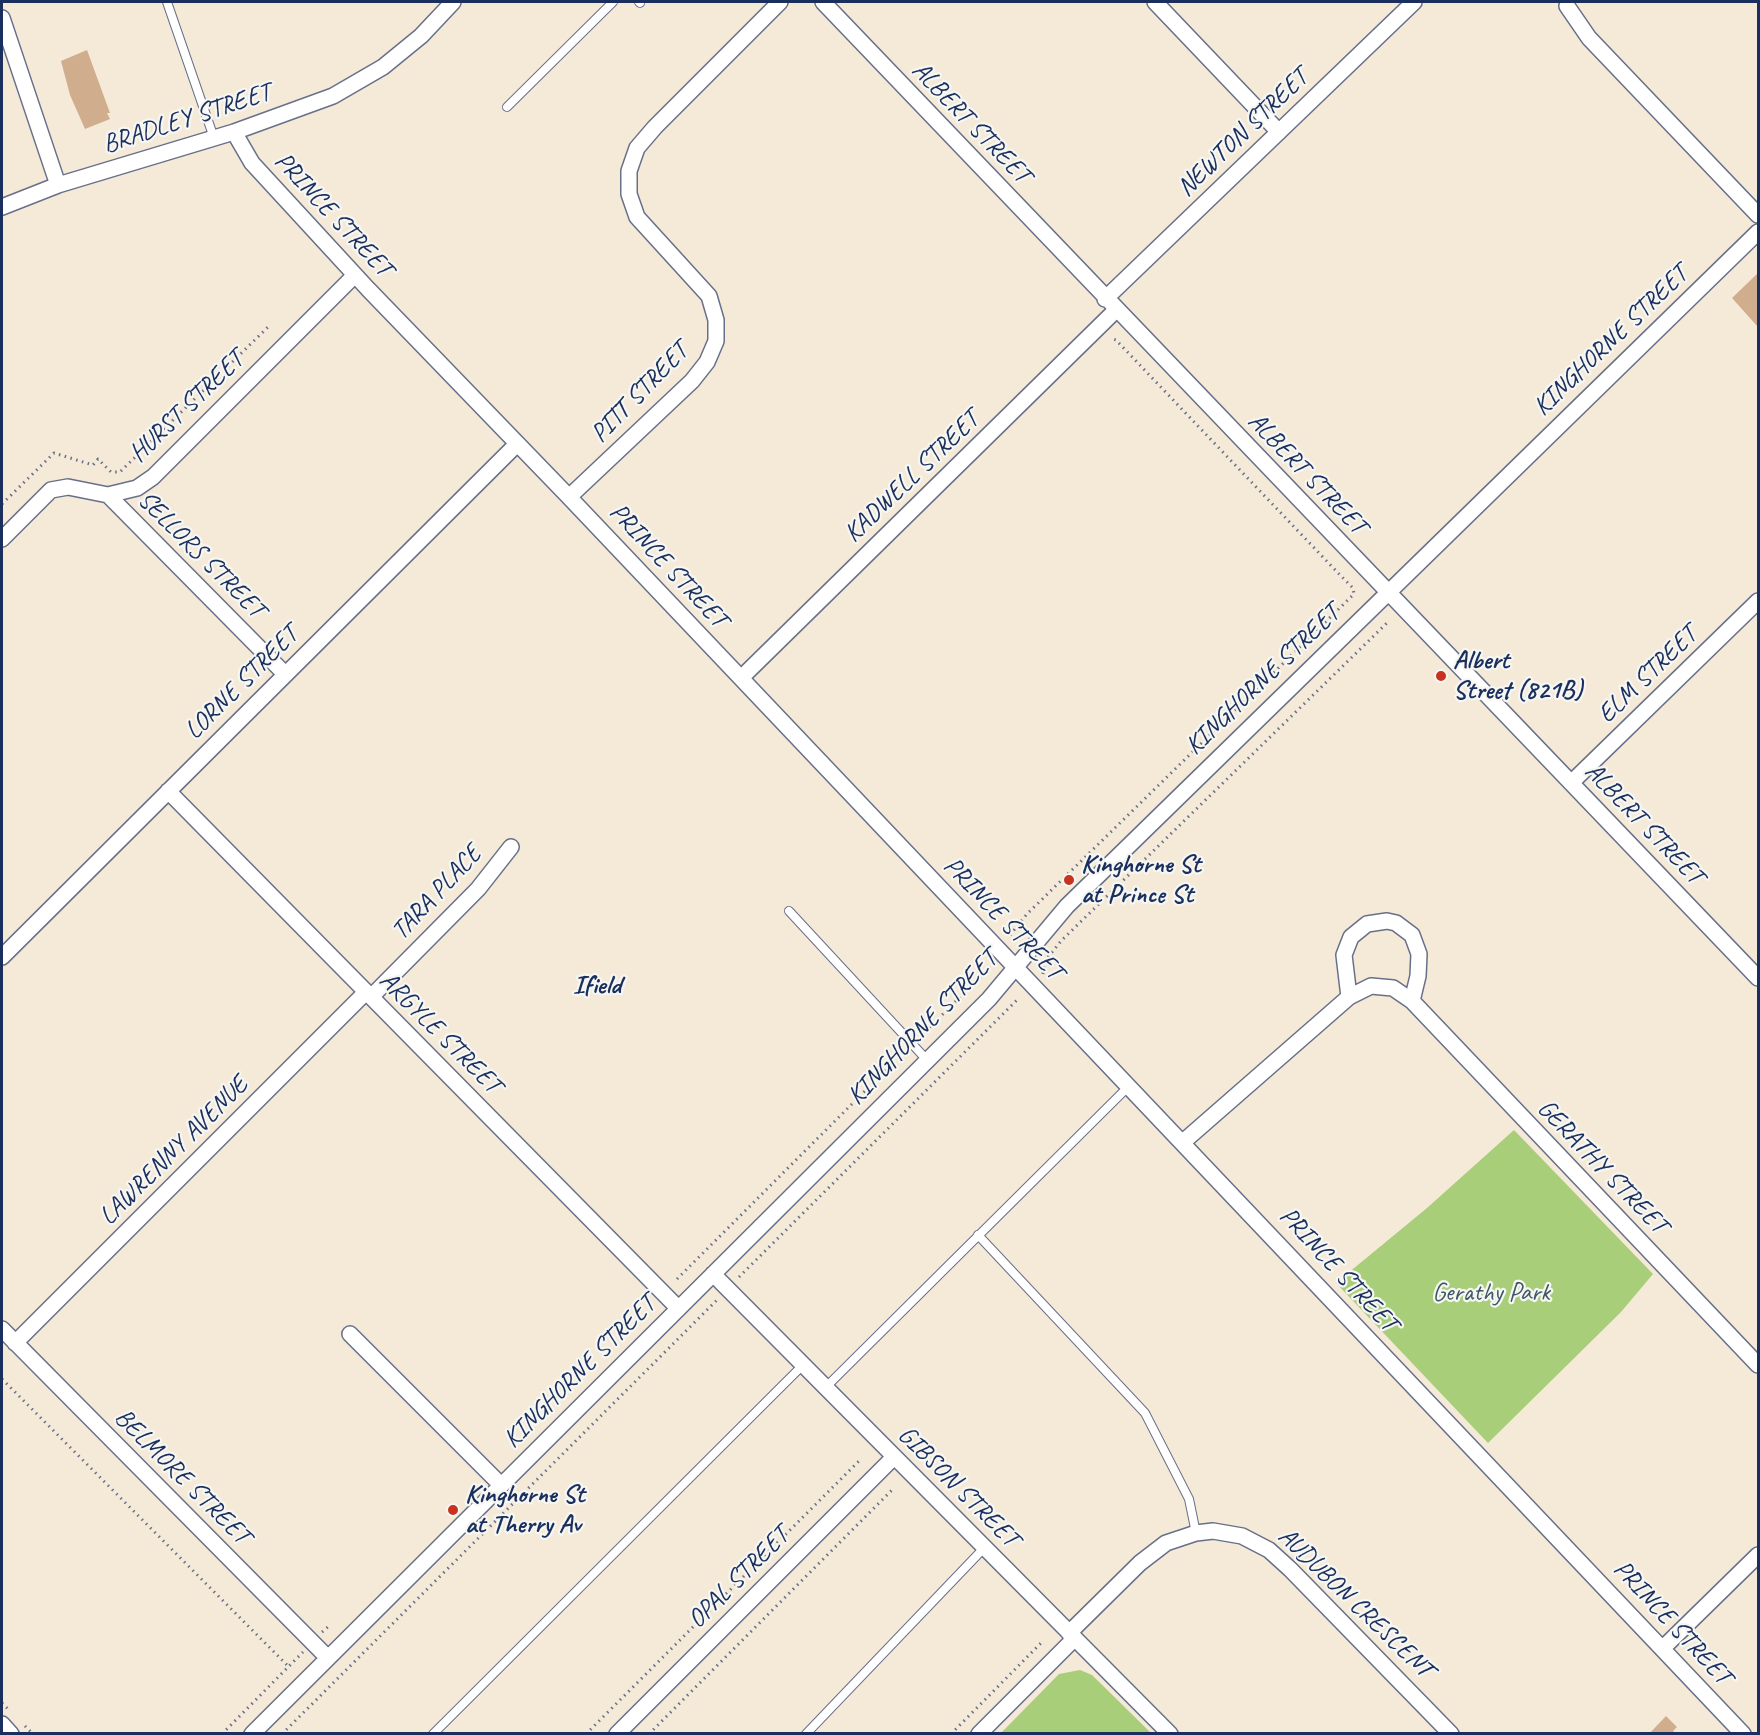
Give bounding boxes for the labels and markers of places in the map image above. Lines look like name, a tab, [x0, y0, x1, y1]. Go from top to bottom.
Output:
place label: Albert Street (821B)	[1453, 645, 1582, 706]
marker: Albert Street (821B)	[1434, 669, 1448, 683]
place label: Kinghorne St at Prince St	[1081, 849, 1201, 910]
marker: Kinghorne St at Prince St	[1062, 873, 1076, 887]
place label: Kinghorne St at Therry Av	[465, 1479, 585, 1540]
marker: Kinghorne St at Therry Av	[446, 1503, 460, 1517]

